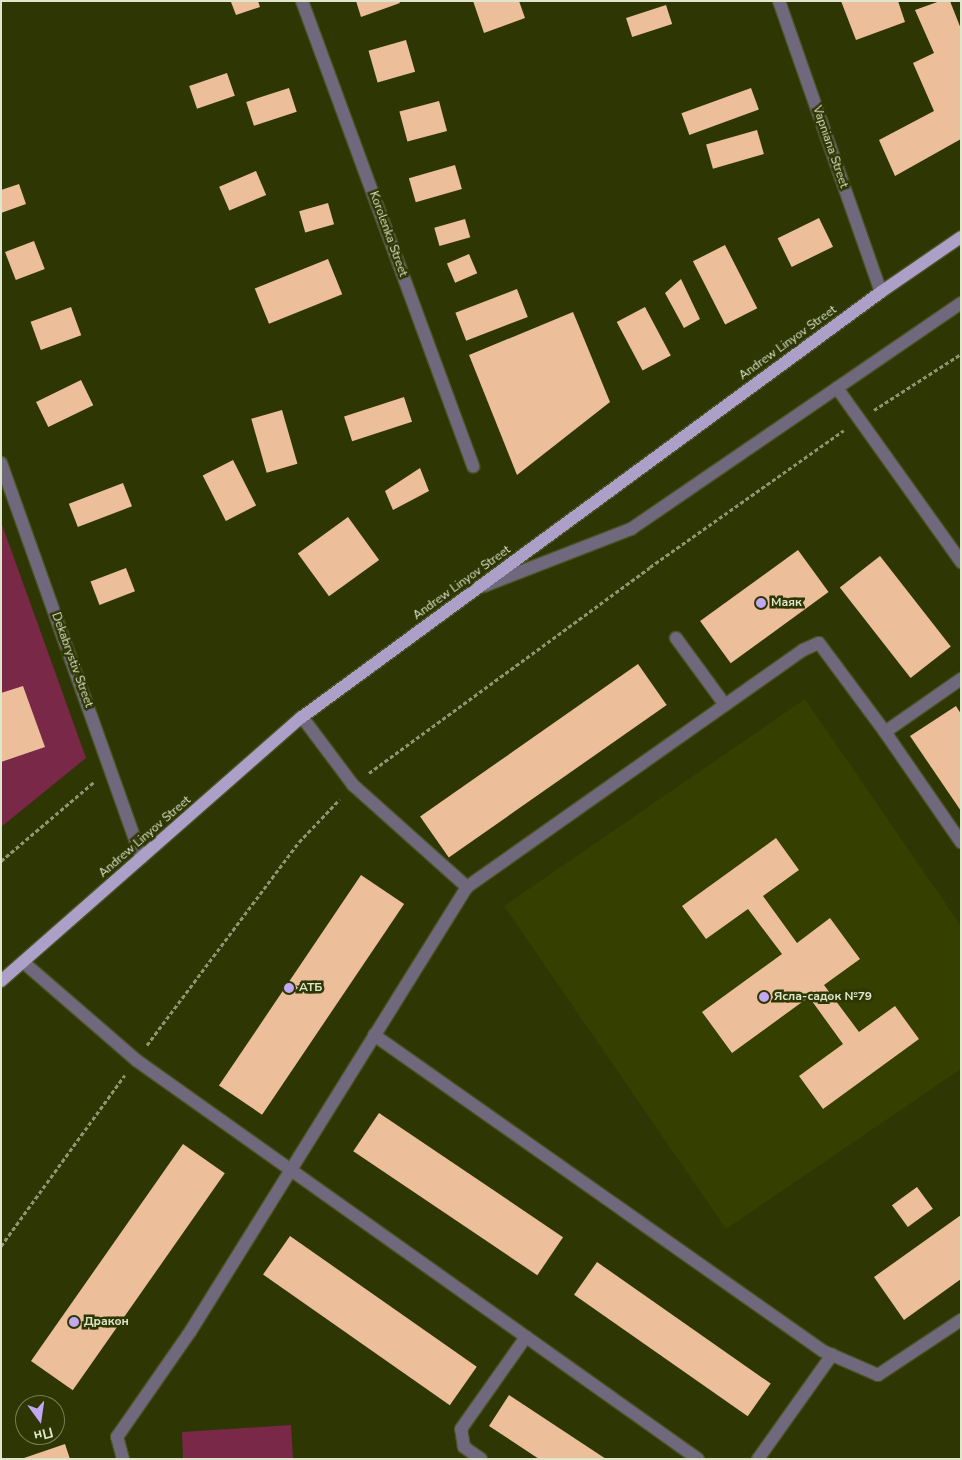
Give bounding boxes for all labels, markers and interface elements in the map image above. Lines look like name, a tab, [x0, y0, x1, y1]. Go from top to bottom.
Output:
street label: Vapniana Street	[809, 104, 851, 190]
street label: Korolenka Street	[366, 189, 410, 279]
street label: Andrew Linyov Street	[736, 303, 840, 383]
street label: Andrew Linyov Street	[410, 543, 514, 623]
place label: Маяк	[771, 596, 802, 610]
marker: Маяк	[755, 597, 767, 609]
street label: Dekabrystiv Street	[48, 611, 96, 709]
street label: Andrew Linyov Street	[96, 793, 194, 881]
place label: АТБ	[299, 981, 322, 995]
marker: АТБ	[283, 982, 295, 994]
place label: Ясла-садок №79	[774, 990, 872, 1004]
marker: Ясла-садок №79	[758, 991, 770, 1003]
place label: Дракон	[84, 1315, 129, 1329]
marker: Дракон	[68, 1316, 80, 1328]
north arrow	[15, 1395, 65, 1445]
text: Пн	[32, 1423, 55, 1446]

